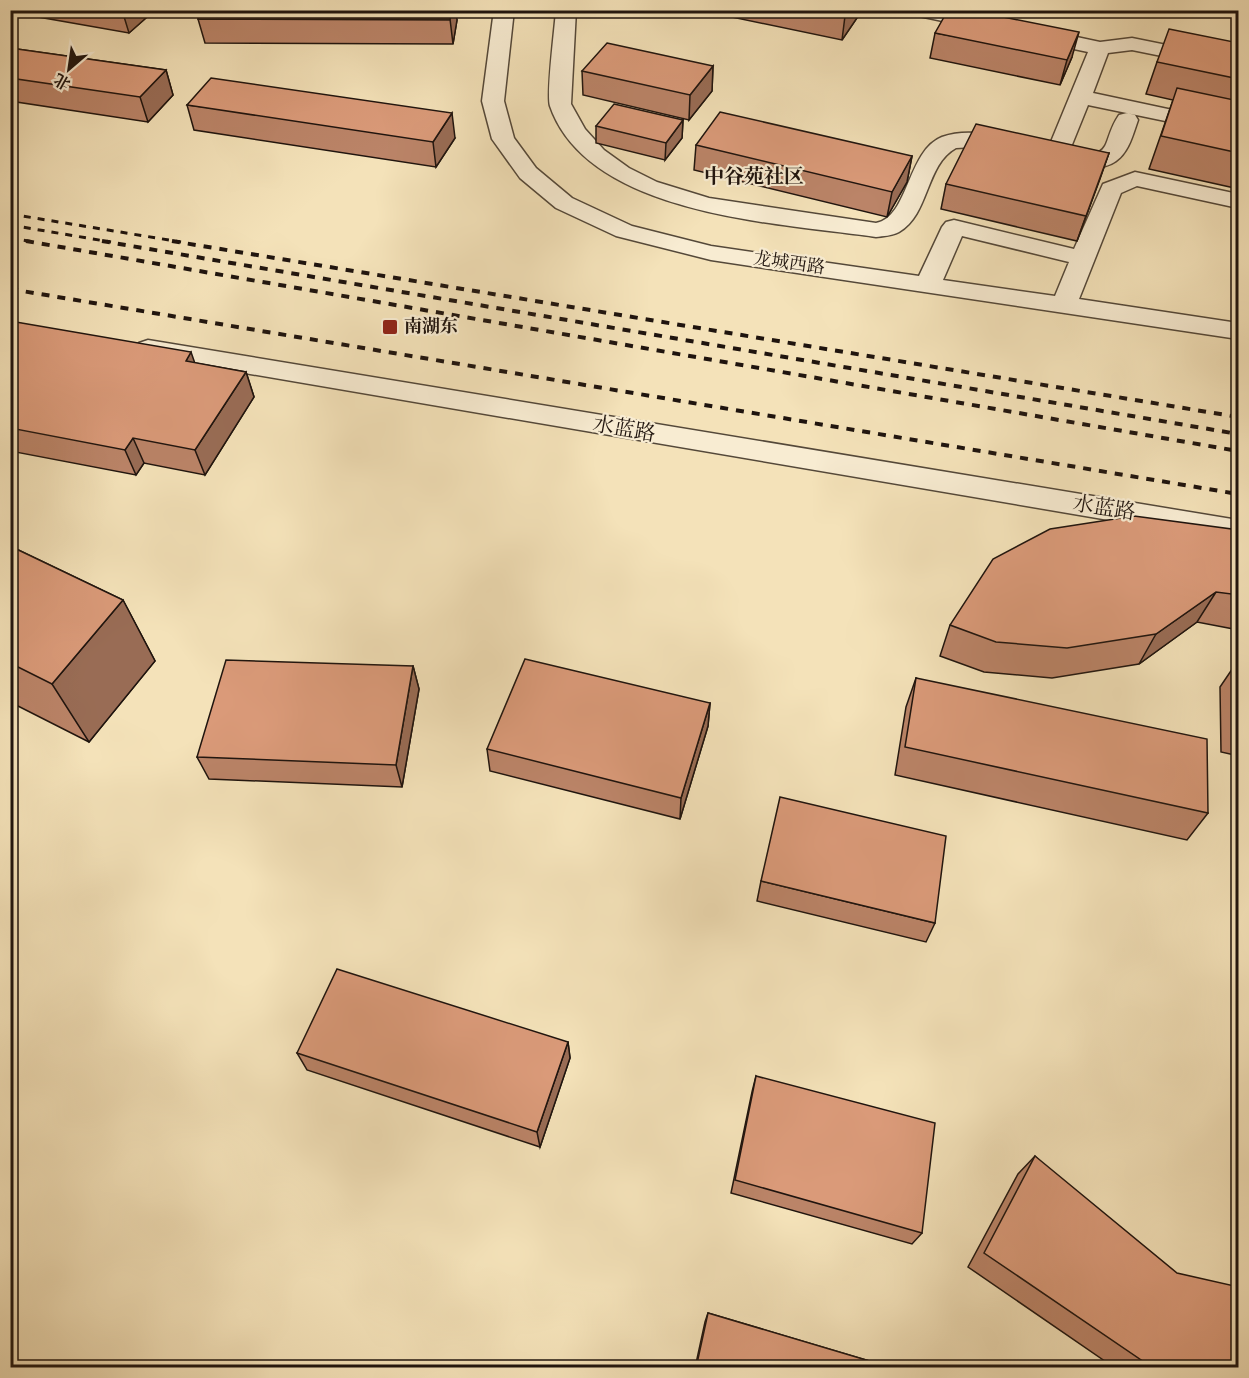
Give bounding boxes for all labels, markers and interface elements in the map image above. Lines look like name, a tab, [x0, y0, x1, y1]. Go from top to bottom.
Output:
north arrow	[39, 39, 99, 99]
text: 北	[51, 68, 75, 93]
district label: 中谷苑社区	[704, 165, 804, 190]
street label: 龙城西路	[752, 248, 826, 280]
place label: 南湖东	[404, 316, 458, 339]
marker: 南湖东	[381, 318, 399, 336]
street label: 水蓝路	[591, 411, 657, 449]
street label: 水蓝路	[1071, 491, 1137, 527]

